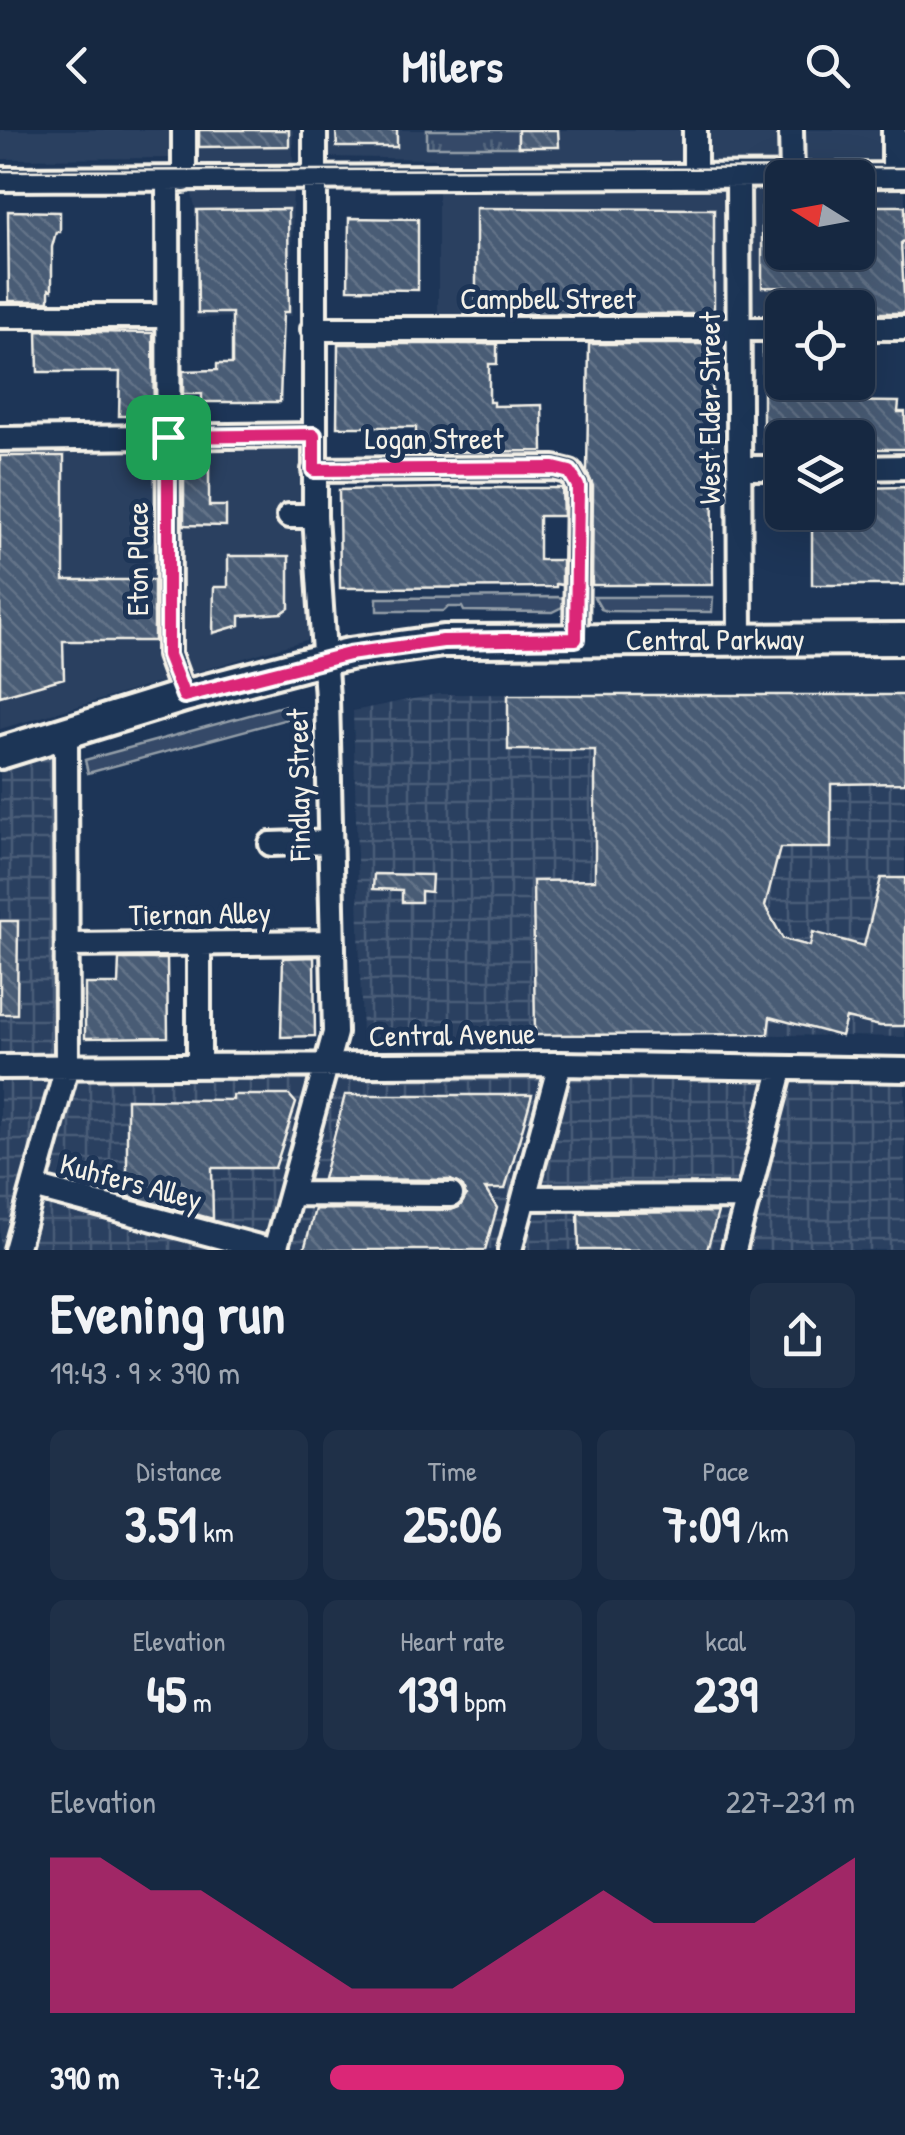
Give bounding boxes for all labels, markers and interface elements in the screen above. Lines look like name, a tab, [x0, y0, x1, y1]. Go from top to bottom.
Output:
text: Milers	[402, 35, 503, 96]
icon: back	[50, 38, 105, 93]
icon: search	[800, 38, 855, 93]
north arrow	[765, 160, 875, 270]
map controls	[765, 160, 875, 530]
street label: Campbell Street	[460, 278, 636, 318]
button: locate	[765, 290, 875, 400]
street label: West Elder Street	[689, 311, 729, 504]
pin	[126, 395, 211, 480]
icon: arrive	[141, 410, 196, 465]
street label: Logan Street	[365, 418, 504, 458]
button: layers	[765, 420, 875, 530]
street label: Eton Place	[117, 502, 157, 616]
street label: Central Parkway	[626, 618, 805, 659]
street label: Findlay Street	[277, 708, 319, 863]
street label: Tiernan Alley	[129, 892, 271, 934]
street label: Central Avenue	[368, 1013, 536, 1055]
street label: Kuhfers Alley	[56, 1143, 207, 1219]
text: Evening run	[50, 1276, 285, 1350]
button: share	[750, 1283, 855, 1388]
text: 19:43 · 9 × 390 m	[50, 1351, 240, 1394]
text: Distance	[136, 1452, 222, 1490]
text: Time	[428, 1452, 477, 1490]
text: Pace	[703, 1452, 749, 1490]
text: 3.51	[124, 1490, 197, 1558]
text: 25:06	[403, 1490, 502, 1558]
text: 7:09	[663, 1490, 740, 1558]
text: km	[197, 1513, 234, 1551]
text: /km	[740, 1513, 789, 1551]
text: Elevation	[133, 1622, 226, 1660]
text: Heart rate	[400, 1622, 505, 1660]
text: kcal	[705, 1622, 746, 1660]
text: 45	[146, 1660, 186, 1728]
text: 139	[399, 1660, 457, 1728]
text: 239	[694, 1660, 758, 1728]
text: m	[186, 1683, 212, 1721]
text: bpm	[457, 1683, 506, 1721]
text: Elevation	[50, 1780, 156, 1823]
text: 227–231 m	[726, 1780, 855, 1823]
text: 390 m	[50, 2056, 120, 2099]
text: 7:42	[210, 2056, 260, 2099]

